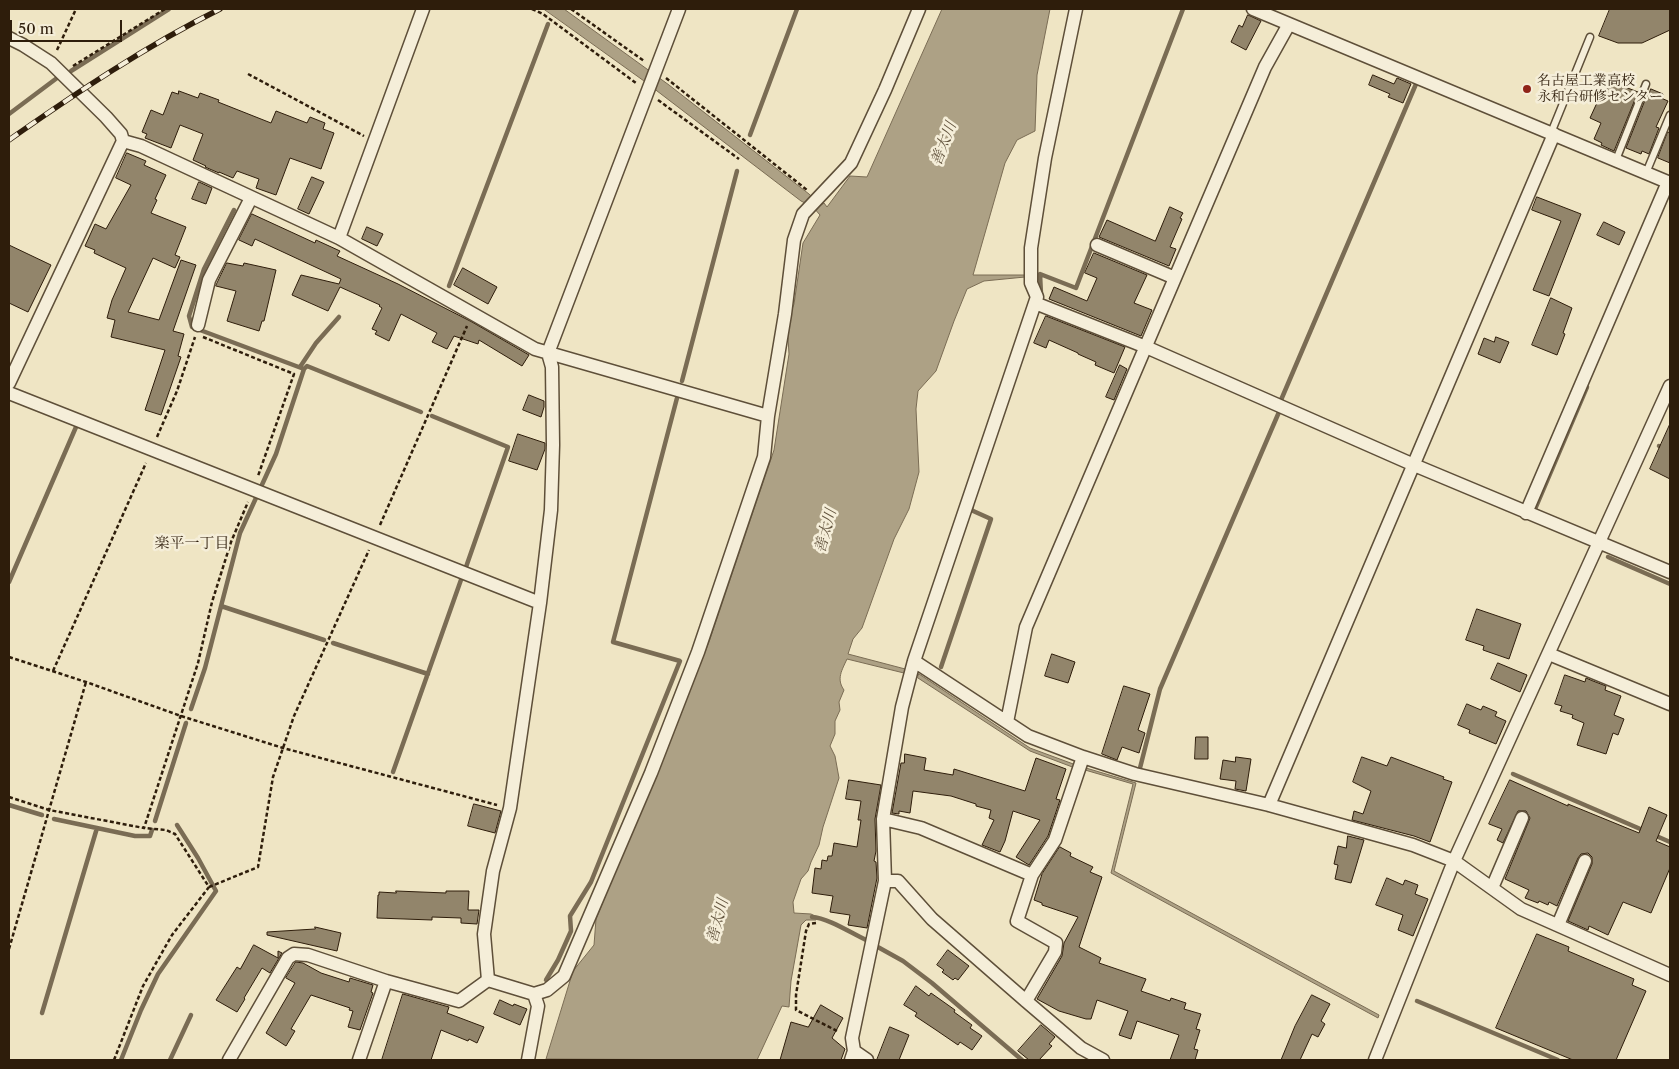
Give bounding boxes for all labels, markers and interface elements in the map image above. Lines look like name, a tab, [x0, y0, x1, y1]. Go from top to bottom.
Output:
scale bar	[12, 10, 125, 42]
text: 50 m	[18, 19, 54, 38]
place label: 名古屋工業高校 永和台研修センター	[1537, 73, 1663, 105]
marker: 名古屋工業高校 永和台研修センター	[1521, 83, 1533, 95]
water label: 善太川	[928, 120, 960, 168]
water label: 善太川	[811, 507, 841, 555]
district label: 楽平一丁目	[155, 535, 229, 553]
water label: 善太川	[703, 897, 733, 945]

